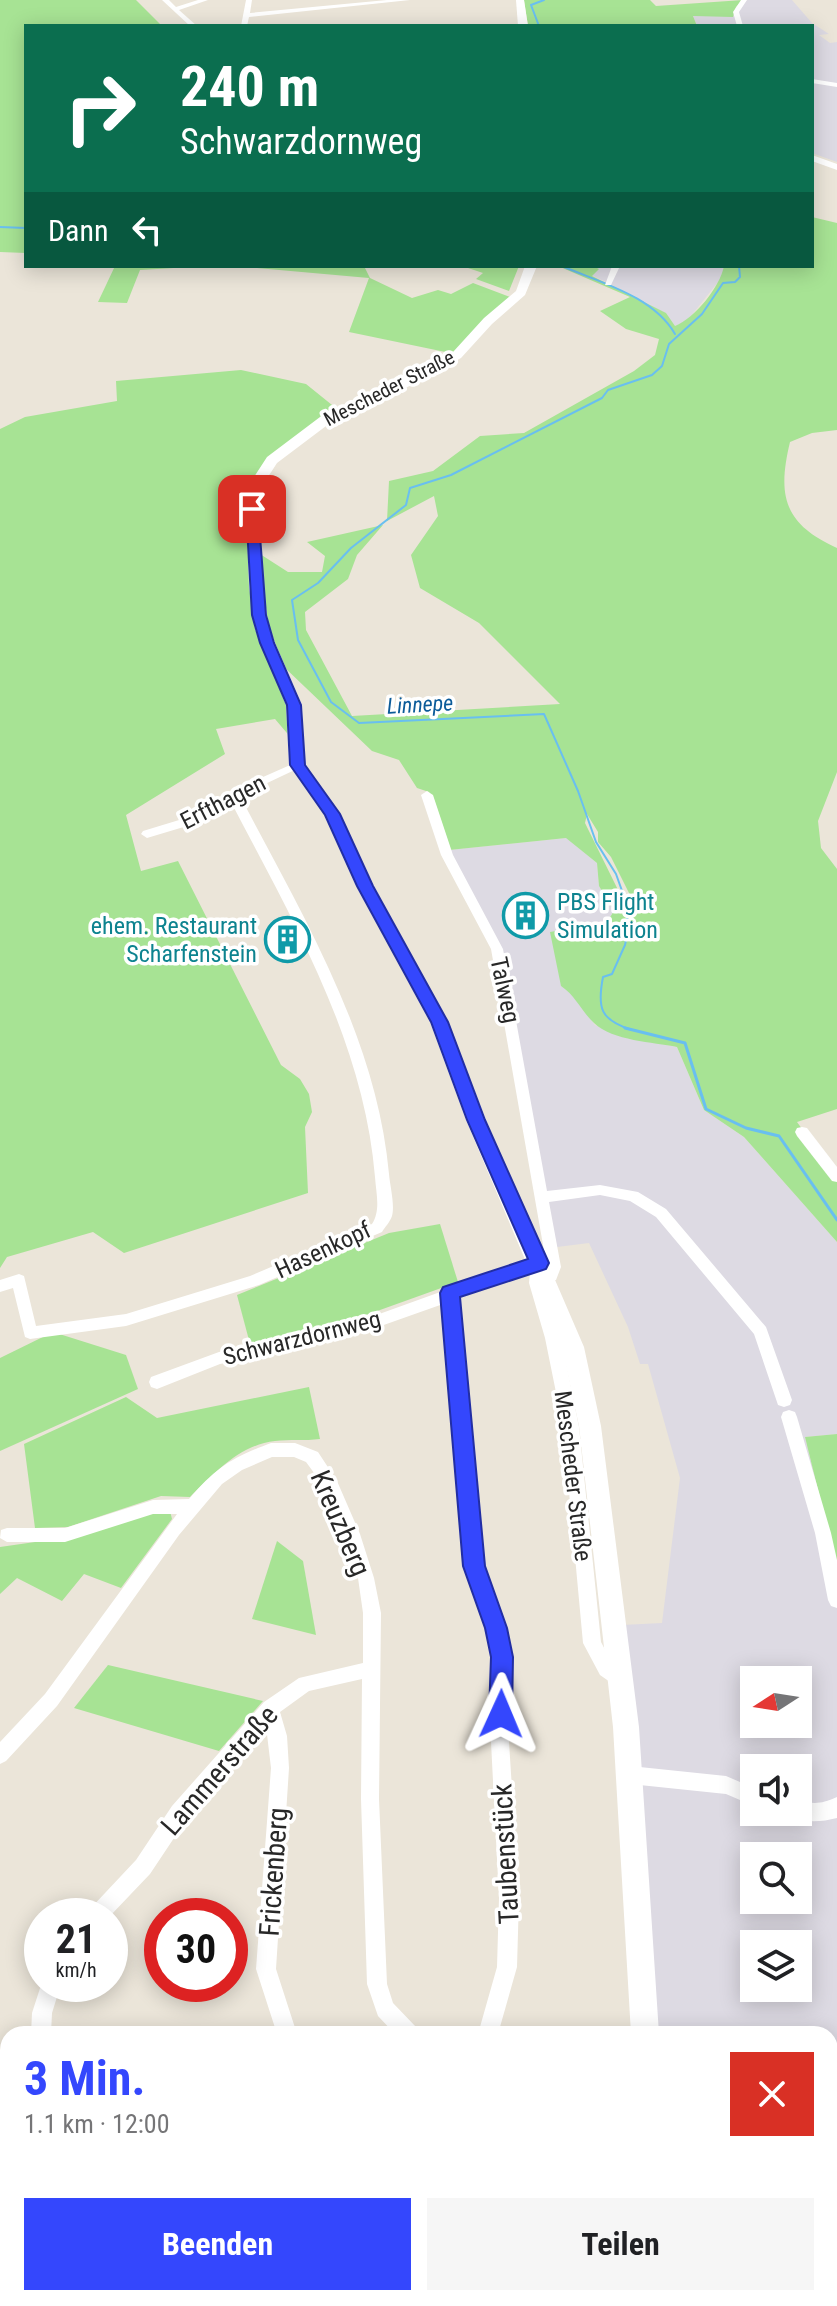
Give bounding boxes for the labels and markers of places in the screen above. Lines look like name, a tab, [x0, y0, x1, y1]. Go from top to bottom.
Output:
pin	[218, 475, 286, 543]
place label: PBS Flight Simulation	[557, 888, 658, 944]
building icon: PBS Flight Simulation	[502, 892, 550, 940]
place label: ehem. Restaurant Scharfenstein	[91, 912, 257, 968]
building icon: ehem. Restaurant Scharfenstein	[264, 916, 312, 964]

